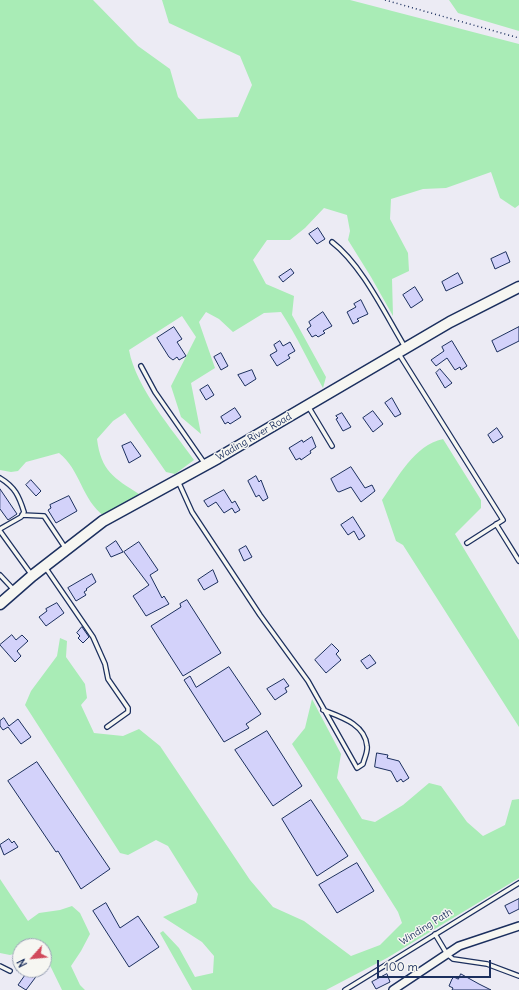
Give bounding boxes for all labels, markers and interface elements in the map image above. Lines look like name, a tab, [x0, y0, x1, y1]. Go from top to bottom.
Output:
street label: Wading River Road	[214, 411, 294, 463]
street label: Winding Path	[398, 906, 454, 948]
north arrow	[12, 938, 52, 978]
scale bar	[379, 952, 493, 978]
text: N	[14, 956, 30, 970]
text: 100 m	[384, 959, 418, 974]

